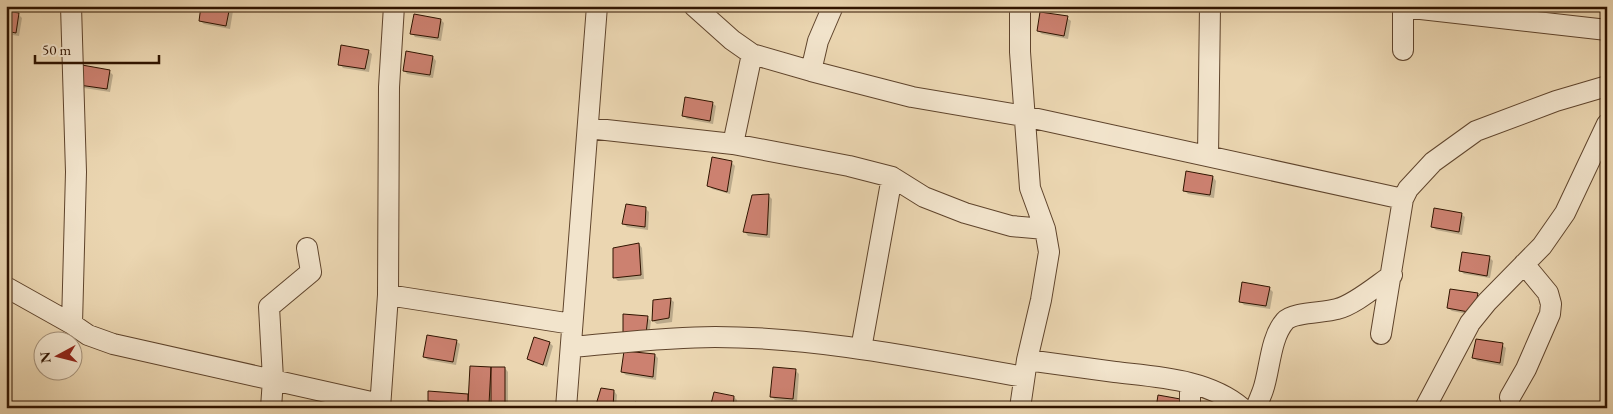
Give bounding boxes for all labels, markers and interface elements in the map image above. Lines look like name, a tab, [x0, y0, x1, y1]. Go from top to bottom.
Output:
scale bar	[35, 32, 159, 64]
text: 50 m	[42, 40, 71, 59]
north arrow	[32, 332, 82, 382]
text: N	[35, 350, 55, 364]

